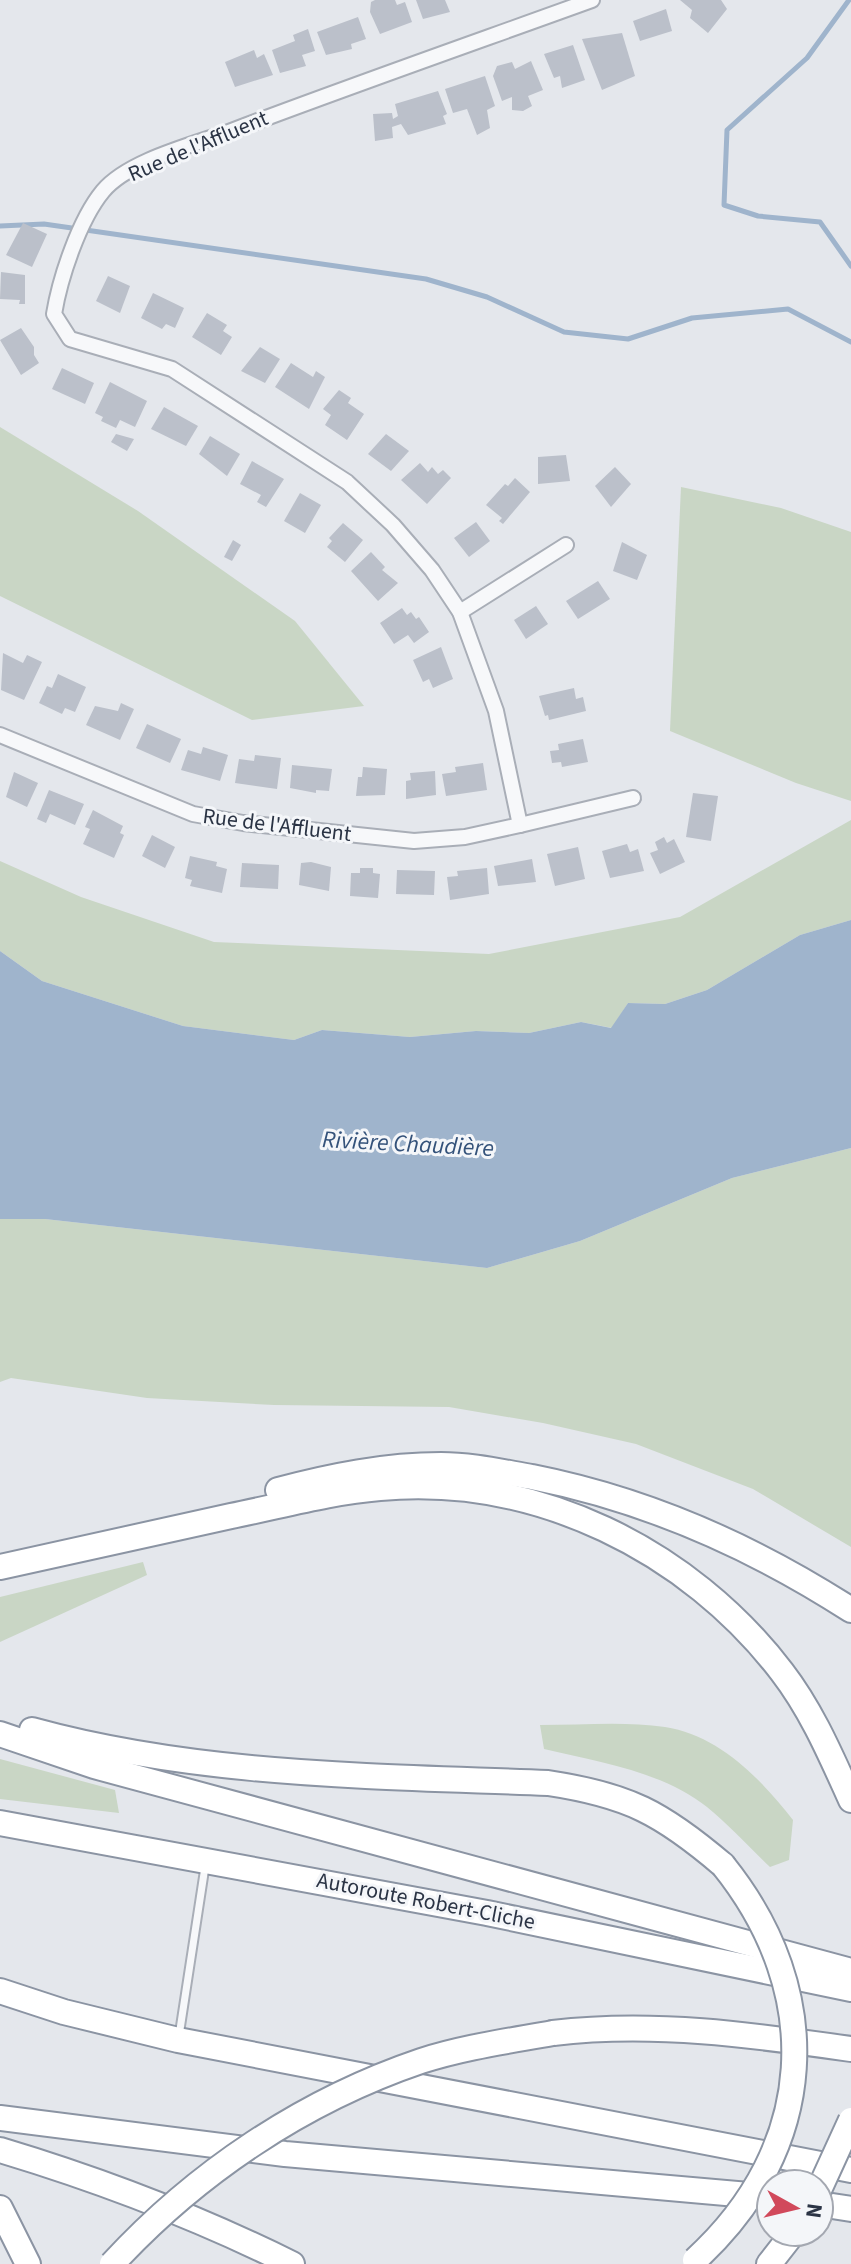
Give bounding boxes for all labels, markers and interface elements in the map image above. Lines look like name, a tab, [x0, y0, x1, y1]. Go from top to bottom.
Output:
street label: Rue de l'Affluent	[123, 102, 274, 190]
street label: Rue de l'Affluent	[201, 800, 354, 850]
water label: Rivière Chaudière	[321, 1122, 495, 1166]
street label: Autoroute Robert-Cliche	[314, 1864, 538, 1938]
north arrow	[755, 2168, 835, 2248]
text: N	[797, 2201, 831, 2220]

